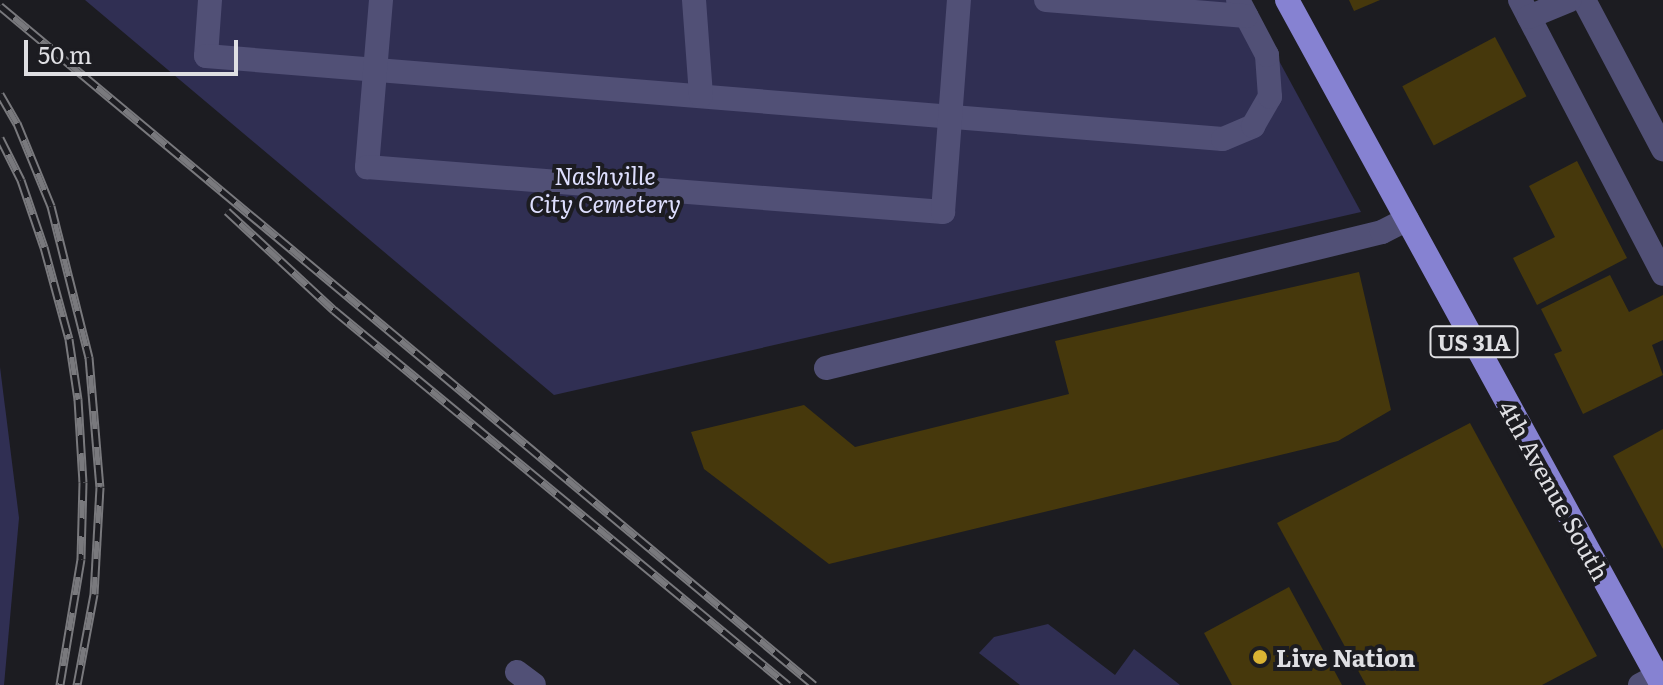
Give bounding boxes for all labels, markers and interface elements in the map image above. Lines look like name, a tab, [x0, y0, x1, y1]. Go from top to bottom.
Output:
scale bar	[28, 24, 242, 74]
text: 50 m	[38, 36, 92, 71]
park label: Nashville City Cemetery	[529, 161, 681, 217]
road number: US 31A	[1428, 324, 1520, 360]
street label: 4th Avenue South	[1494, 395, 1616, 585]
place label: Live Nation	[1276, 643, 1416, 671]
marker: Live Nation	[1251, 648, 1269, 666]

